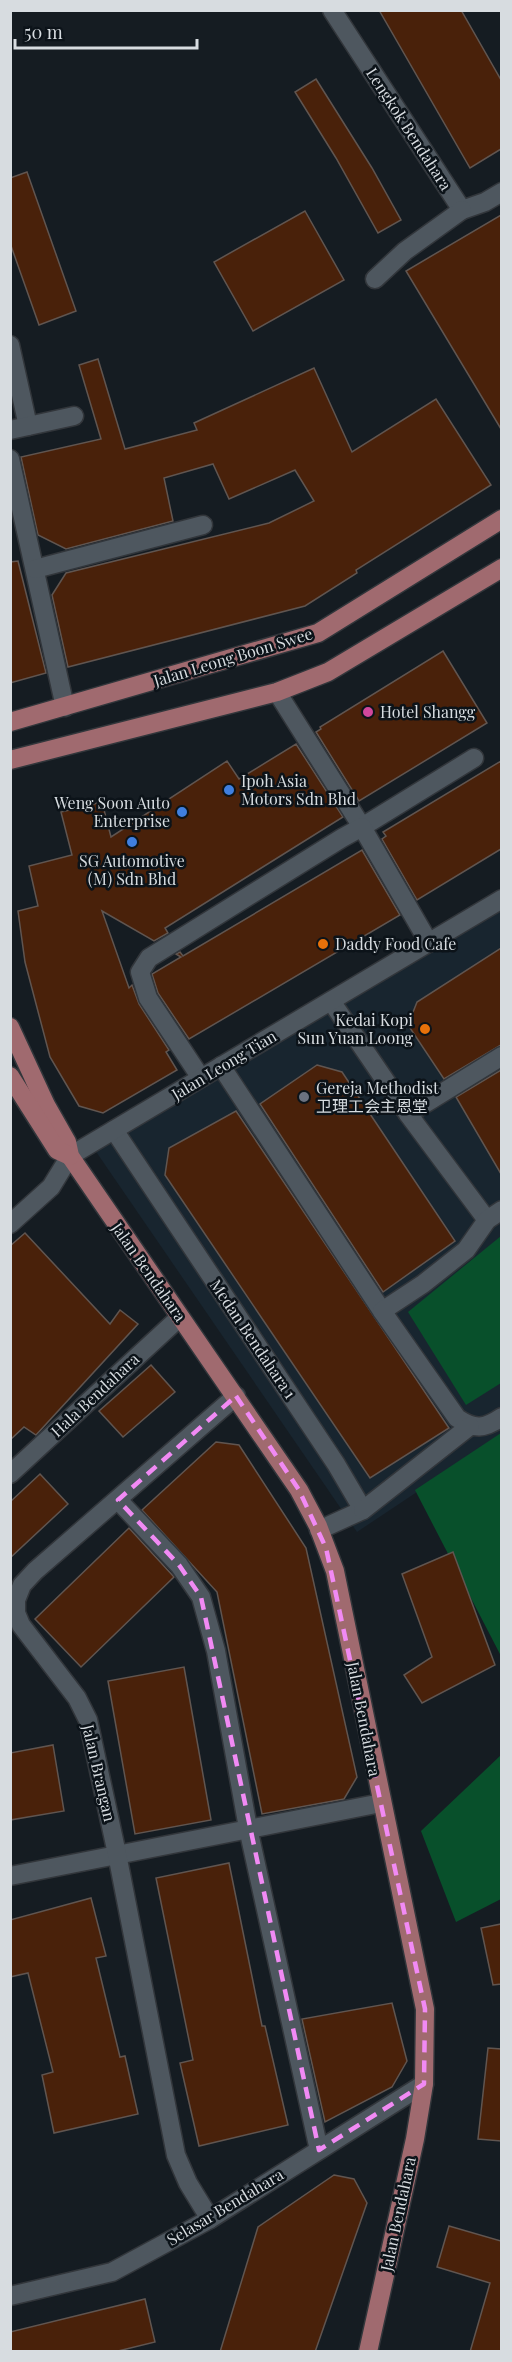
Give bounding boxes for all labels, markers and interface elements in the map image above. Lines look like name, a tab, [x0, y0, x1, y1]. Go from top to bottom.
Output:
scale bar	[15, 12, 196, 50]
text: 50 m	[24, 20, 63, 44]
street label: Lengkok Bendahara	[362, 63, 457, 194]
street label: Jalan Leong Boon Swee	[150, 622, 315, 691]
place label: Hotel Shangg	[380, 701, 476, 722]
marker: Hotel Shangg	[361, 705, 375, 719]
place label: Ipoh Asia Motors Sdn Bhd	[241, 770, 356, 809]
marker: Ipoh Asia Motors Sdn Bhd	[222, 783, 236, 797]
place label: Weng Soon Auto Enterprise	[53, 792, 170, 831]
marker: Weng Soon Auto Enterprise	[175, 805, 189, 819]
marker: SG Automotive (M) Sdn Bhd	[125, 835, 139, 849]
place label: SG Automotive (M) Sdn Bhd	[79, 850, 185, 889]
place label: Daddy Food Cafe	[335, 933, 456, 954]
marker: Daddy Food Cafe	[316, 937, 330, 951]
place label: Kedai Kopi Sun Yuan Loong	[297, 1009, 414, 1048]
marker: Kedai Kopi Sun Yuan Loong	[418, 1022, 432, 1036]
street label: Jalan Leong Tian	[167, 1025, 280, 1105]
place label: Gereja Methodist 卫理工会主恩堂	[316, 1077, 439, 1116]
marker: Gereja Methodist 卫理工会主恩堂	[297, 1090, 311, 1104]
street label: Jalan Bendahara	[107, 1217, 191, 1325]
street label: Medan Bendahara 1	[206, 1275, 301, 1403]
street label: Hala Bendahara	[46, 1348, 143, 1441]
street label: Jalan Bendahara	[343, 1659, 386, 1778]
street label: Jalan Brangan	[78, 1721, 121, 1824]
street label: Jalan Bendahara	[375, 2155, 420, 2274]
street label: Selasar Bendahara	[163, 2163, 287, 2250]

